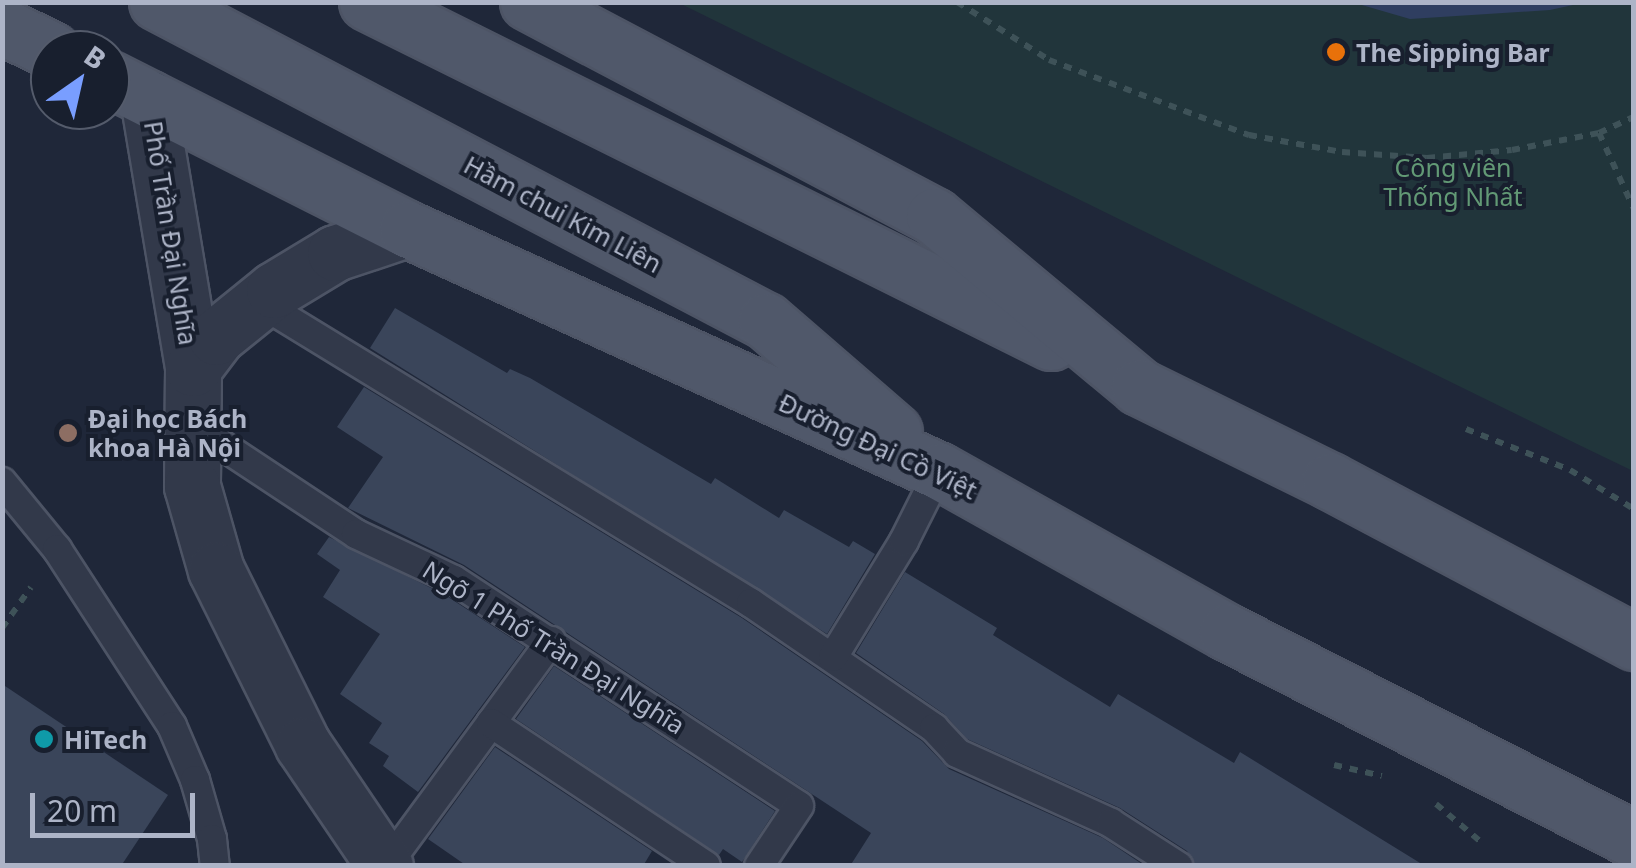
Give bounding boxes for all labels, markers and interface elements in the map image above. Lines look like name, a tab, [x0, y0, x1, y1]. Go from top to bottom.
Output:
north arrow	[30, 30, 130, 130]
text: B	[77, 36, 114, 78]
place label: The Sipping Bar	[1356, 37, 1550, 67]
marker: The Sipping Bar	[1325, 41, 1347, 63]
street label: Phố Trần Đại Nghĩa	[138, 119, 204, 347]
street label: Hầm chui Kim Liên	[459, 149, 667, 279]
park label: Công viên Thống Nhất	[1383, 153, 1523, 212]
street label: Đường Đại Cồ Việt	[774, 387, 982, 505]
place label: Đại học Bách khoa Hà Nội	[88, 404, 247, 463]
marker: Đại học Bách khoa Hà Nội	[57, 422, 79, 444]
street label: Ngõ 1 Phố Trần Đại Nghĩa	[418, 554, 690, 740]
place label: HiTech	[64, 724, 147, 754]
marker: HiTech	[33, 728, 55, 750]
scale bar	[35, 773, 200, 835]
text: 20 m	[47, 790, 117, 831]

